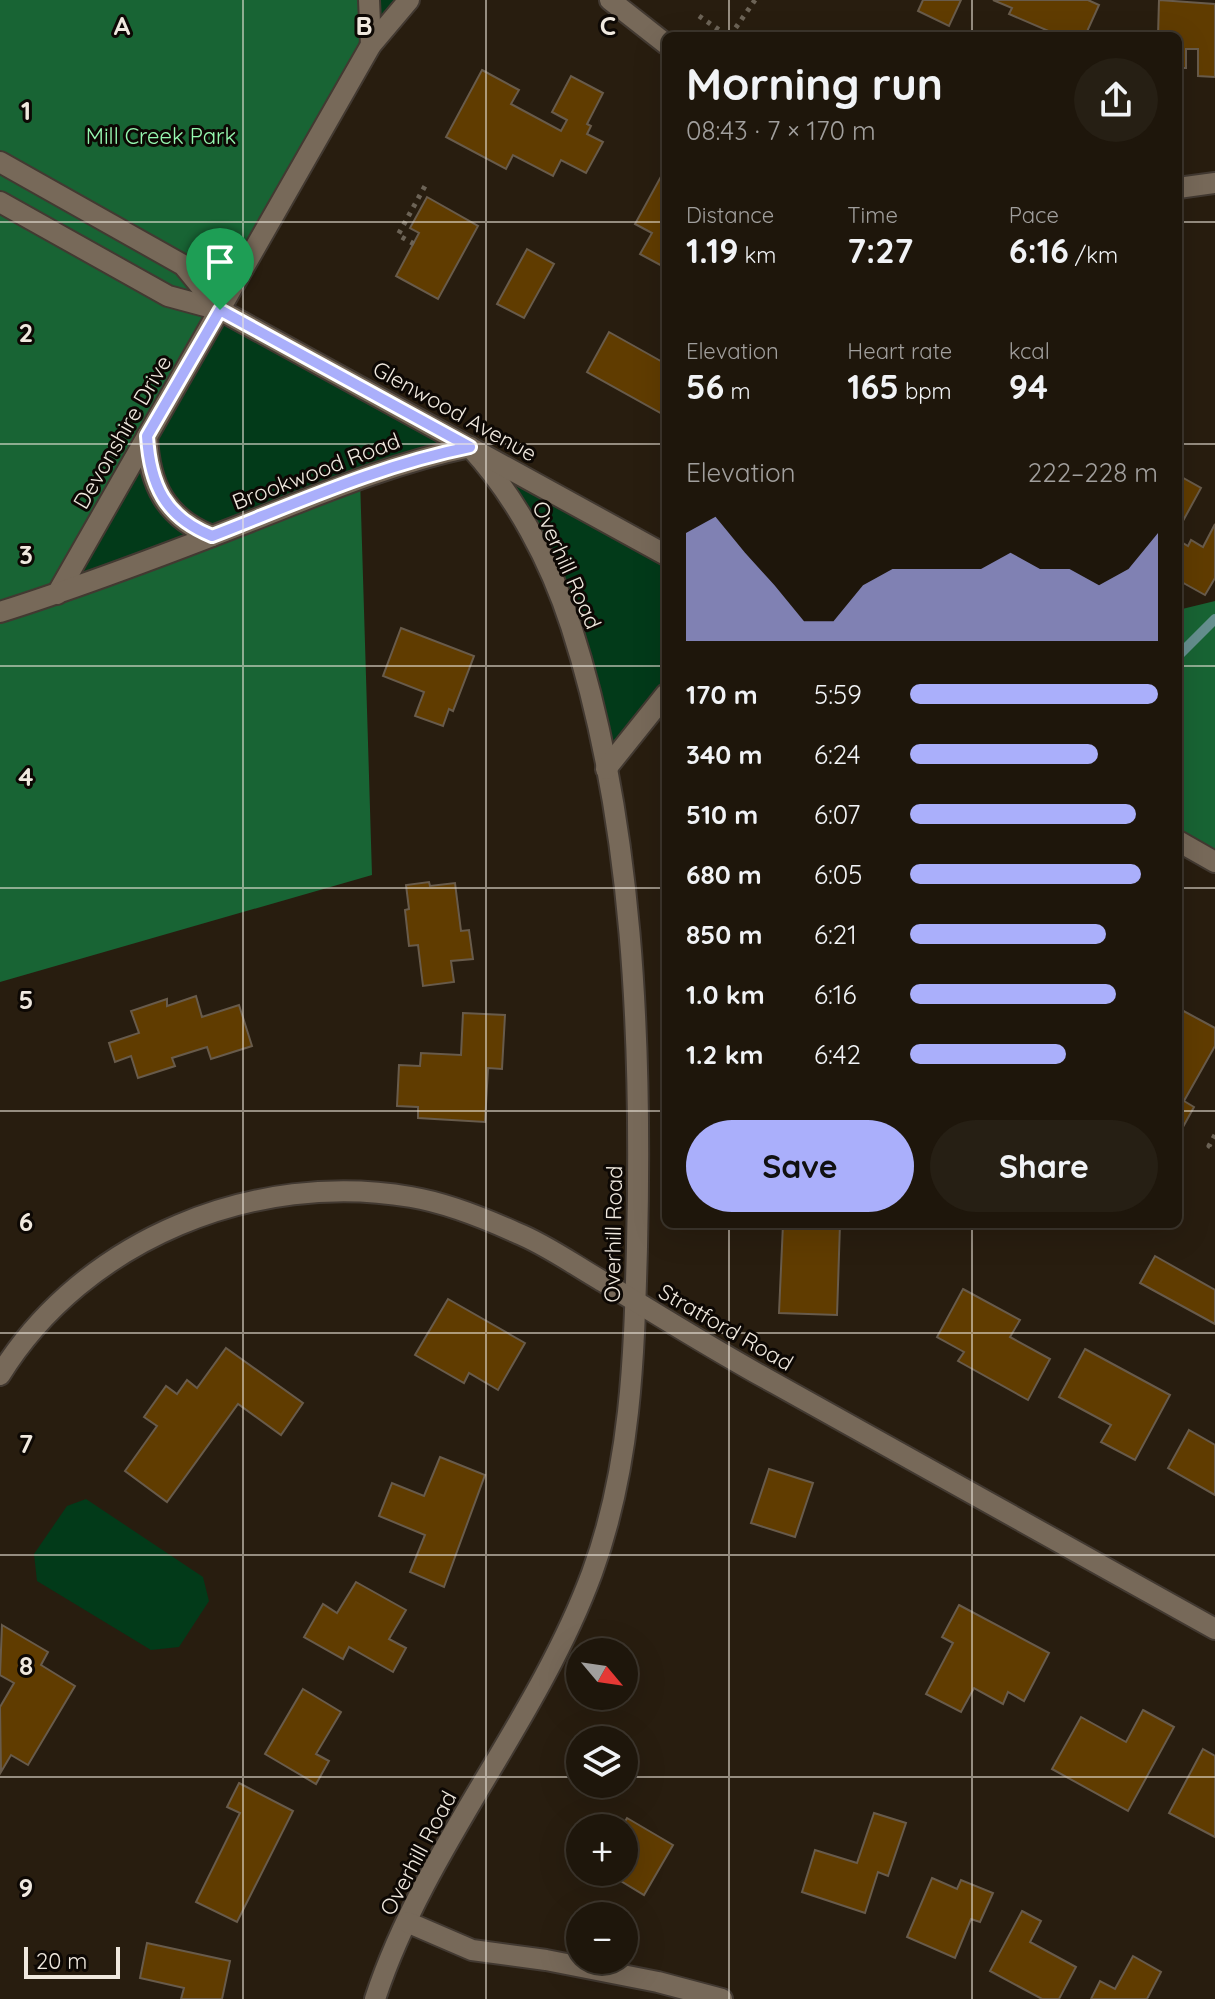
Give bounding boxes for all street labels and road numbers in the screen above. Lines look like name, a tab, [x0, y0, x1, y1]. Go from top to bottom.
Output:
street label: Devonshire Drive	[67, 350, 177, 514]
street label: Glenwood Avenue	[368, 354, 542, 468]
street label: Brookwood Road	[228, 426, 404, 516]
street label: Overhill Road	[526, 497, 608, 633]
street label: Overhill Road	[598, 1165, 628, 1303]
street label: Stratford Road	[654, 1277, 798, 1377]
street label: Overhill Road	[373, 1786, 463, 1920]

